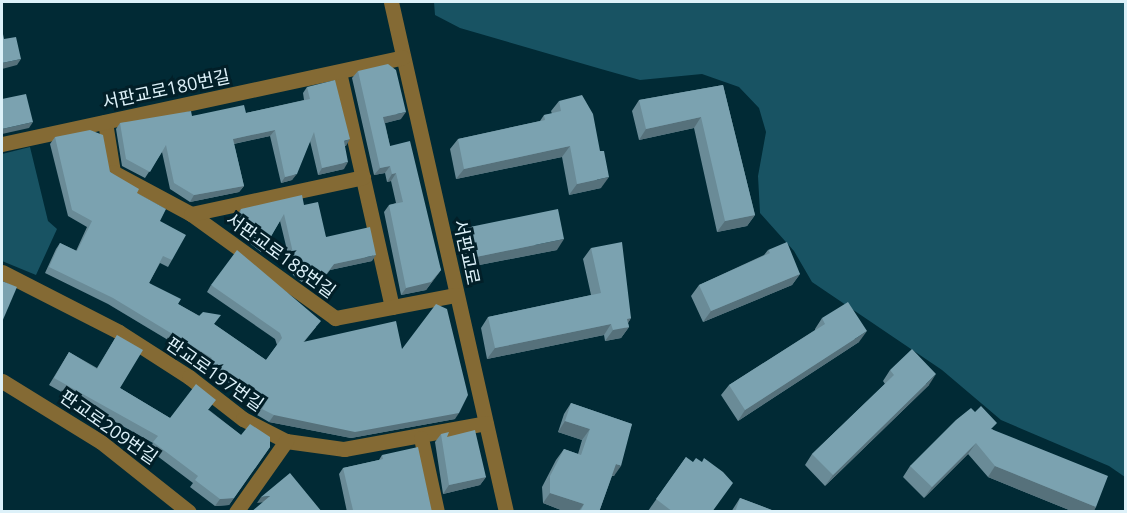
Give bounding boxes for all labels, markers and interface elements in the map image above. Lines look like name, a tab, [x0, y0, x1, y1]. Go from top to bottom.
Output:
street label: 서판교로180번길	[100, 65, 232, 113]
street label: 서판교로188번길	[222, 208, 340, 302]
street label: 서판교로	[450, 217, 484, 287]
street label: 판교로197번길	[162, 333, 268, 415]
street label: 판교로209번길	[56, 386, 162, 468]

